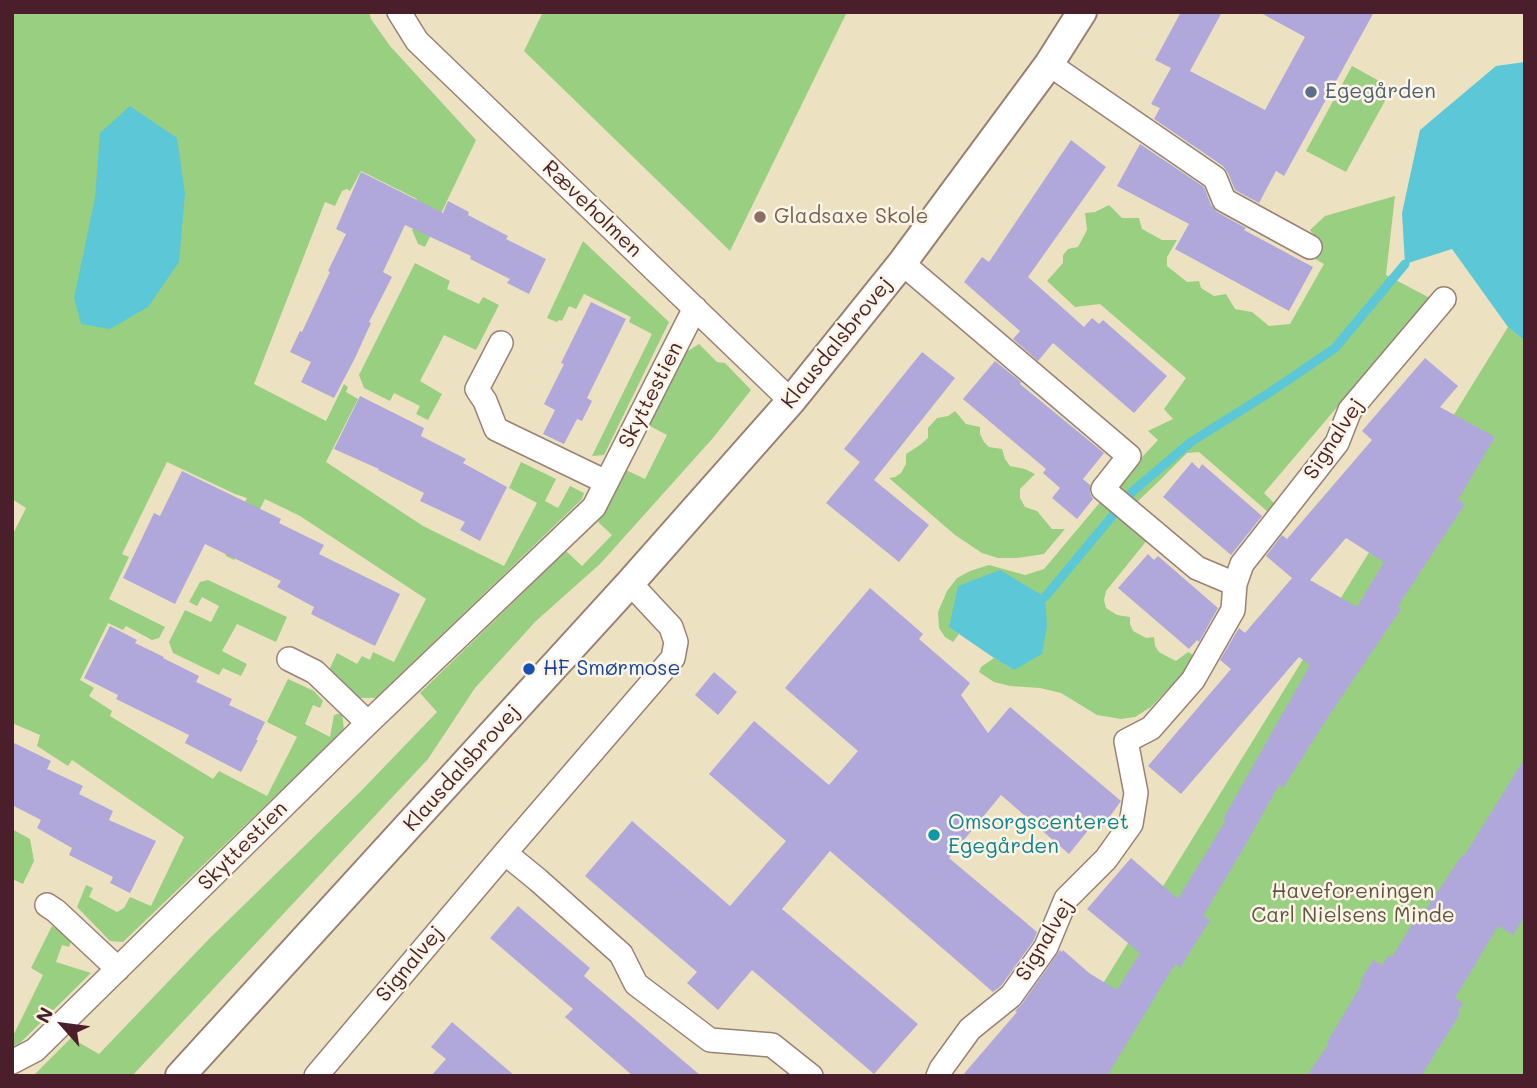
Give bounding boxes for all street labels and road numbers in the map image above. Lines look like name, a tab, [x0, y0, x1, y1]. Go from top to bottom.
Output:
street label: Ræveholmen	[537, 155, 647, 263]
street label: Klausdalsbrovej	[776, 272, 898, 414]
street label: Skyttestien	[613, 338, 689, 452]
street label: Signalvej	[1298, 394, 1370, 484]
street label: Klausdalsbrovej	[398, 699, 526, 837]
street label: Skyttestien	[193, 796, 293, 896]
street label: Signalvej	[1011, 894, 1079, 986]
street label: Signalvej	[371, 921, 449, 1007]

